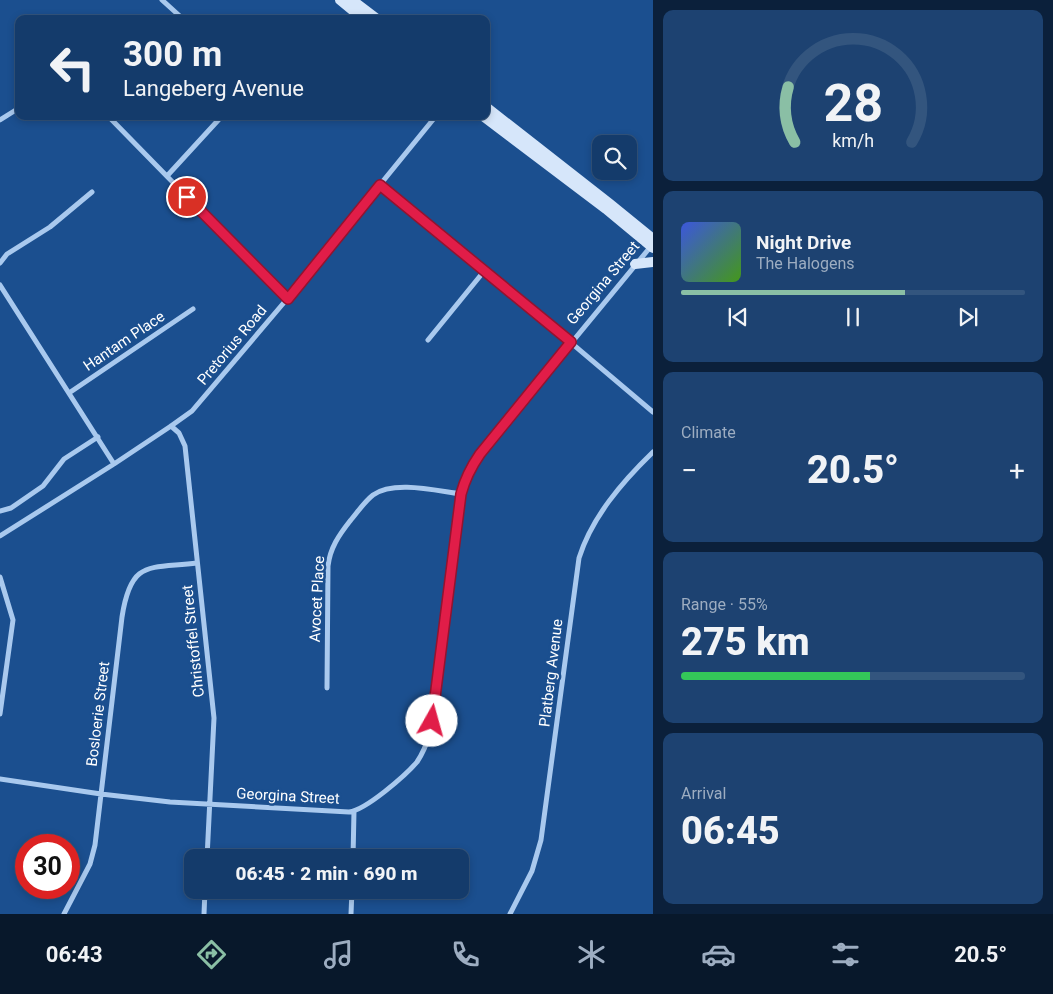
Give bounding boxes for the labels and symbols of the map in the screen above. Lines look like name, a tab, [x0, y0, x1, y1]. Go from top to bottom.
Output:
pin	[166, 176, 208, 218]
street label: Georgina Street	[563, 238, 643, 328]
street label: Pretorius Road	[193, 301, 271, 389]
street label: Hantam Place	[80, 307, 168, 375]
street label: Avocet Place	[306, 555, 328, 643]
street label: Christoffel Street	[178, 584, 208, 698]
street label: Platberg Avenue	[535, 618, 567, 728]
street label: Bosloerie Street	[83, 660, 113, 768]
position arrow	[405, 694, 457, 746]
street label: Georgina Street	[236, 784, 340, 808]
speed limit sign: 30	[15, 834, 80, 899]

